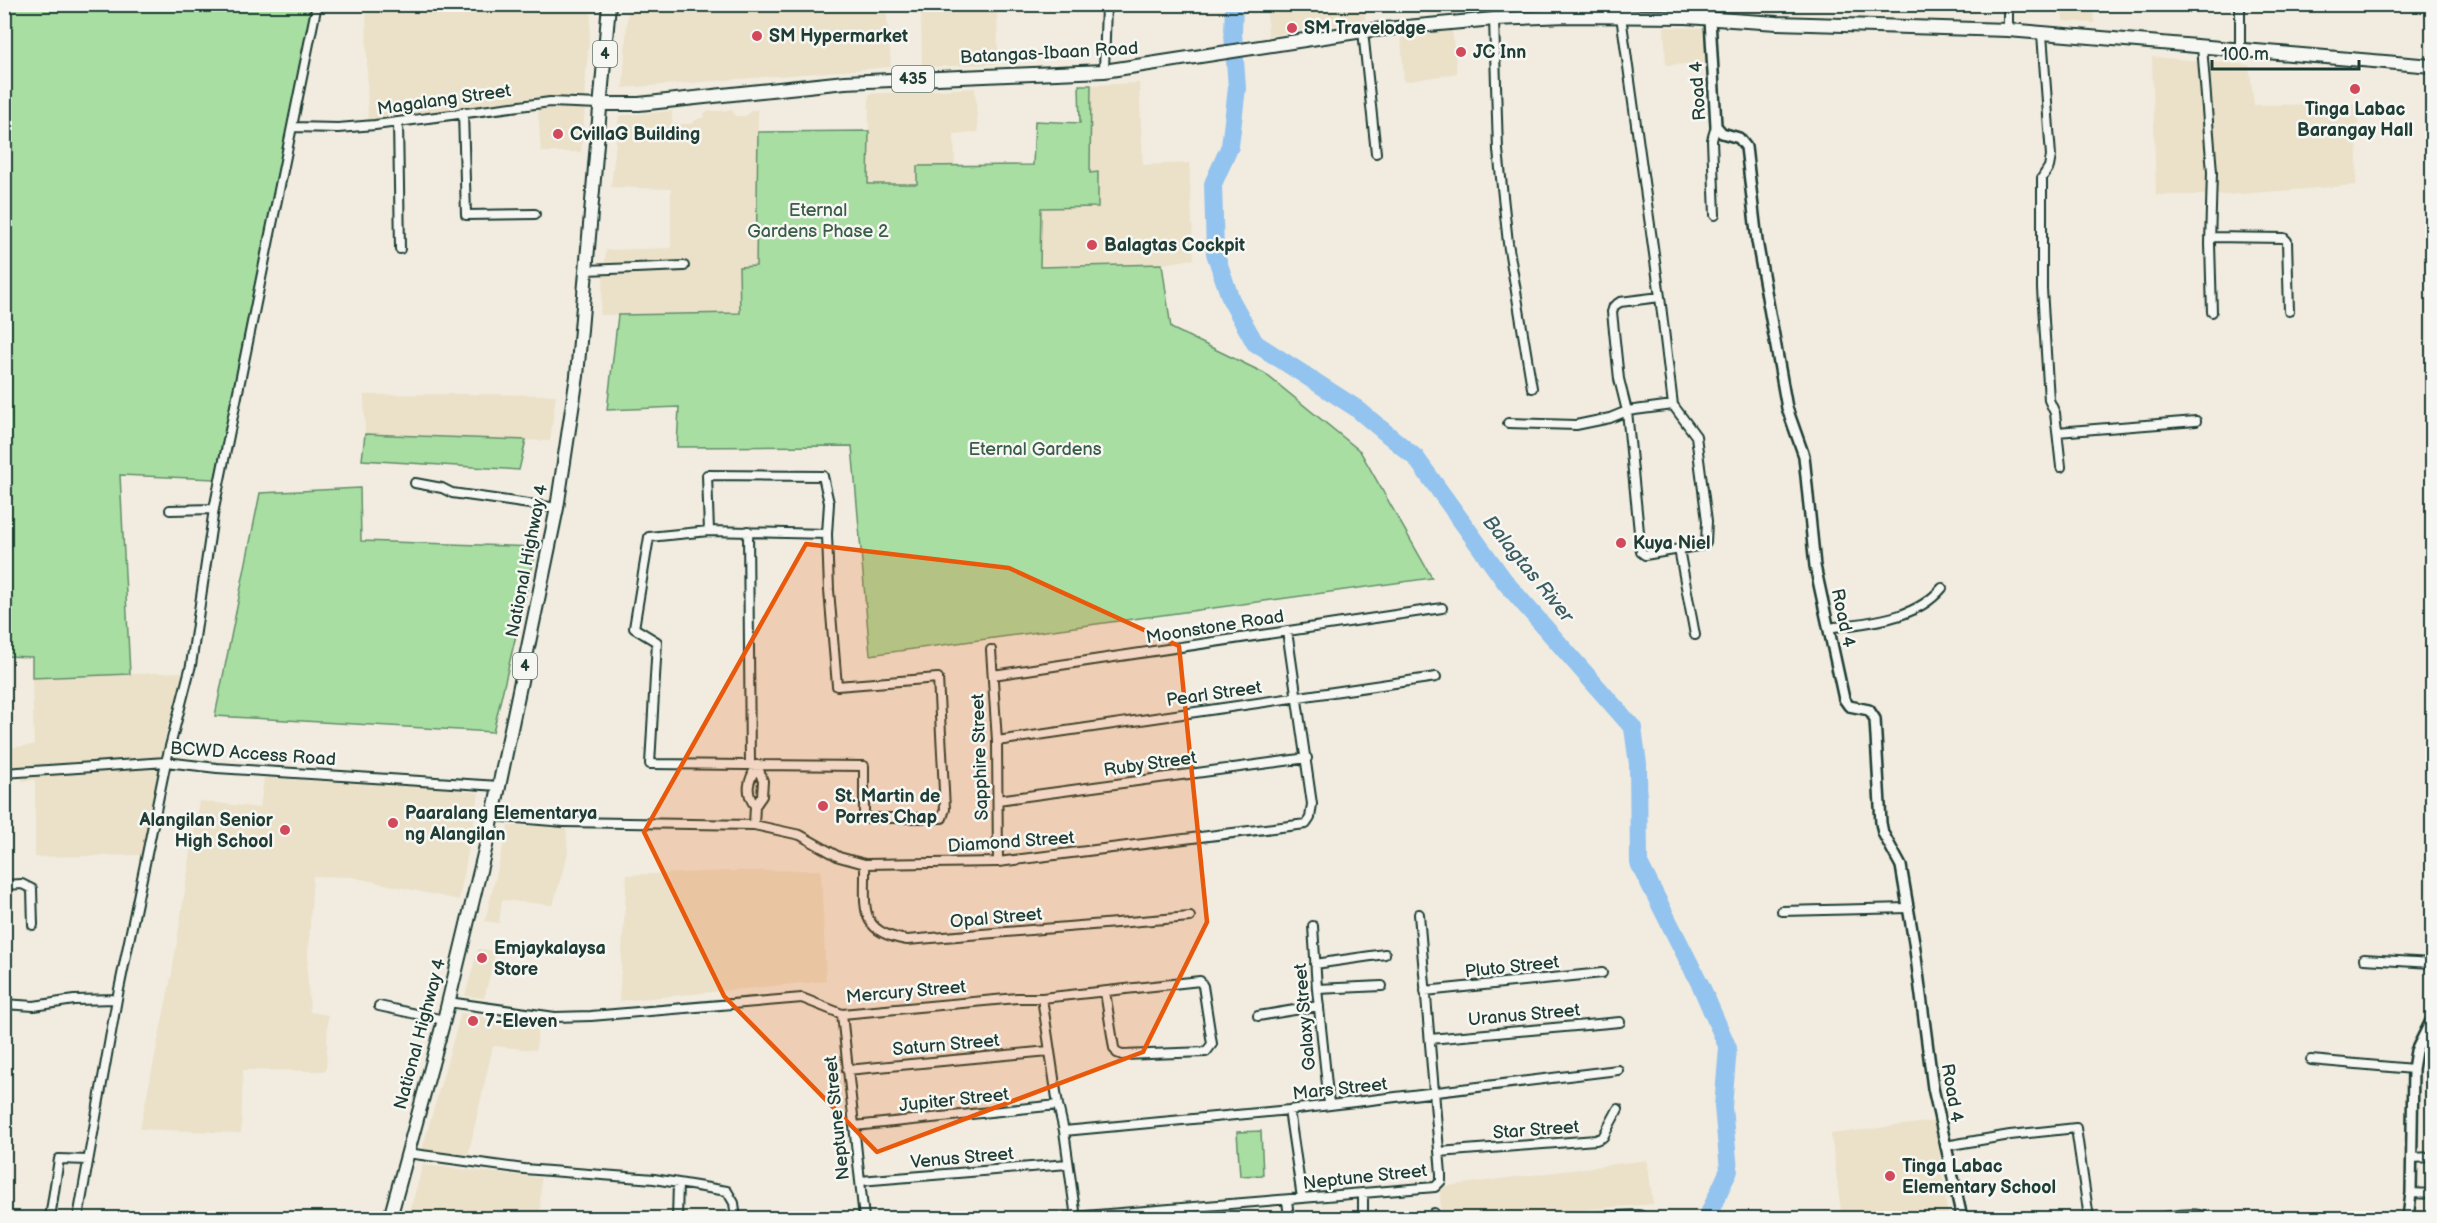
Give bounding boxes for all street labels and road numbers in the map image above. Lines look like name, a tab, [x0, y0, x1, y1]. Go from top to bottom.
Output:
street label: Batangas-Ibaan Road	[959, 38, 1139, 68]
road number: 4	[593, 41, 617, 67]
street label: Road 4	[1685, 61, 1711, 121]
road number: 435	[892, 66, 934, 92]
street label: Magalang Street	[376, 80, 513, 120]
street label: National Highway 4	[502, 483, 552, 639]
street label: Road 4	[1827, 587, 1859, 649]
street label: Moonstone Road	[1144, 606, 1286, 648]
road number: 4	[513, 653, 537, 679]
street label: Pearl Street	[1165, 677, 1263, 711]
street label: Sapphire Street	[967, 693, 993, 821]
street label: BCWD Access Road	[169, 738, 337, 770]
street label: Ruby Street	[1102, 747, 1198, 781]
street label: Diamond Street	[947, 827, 1076, 857]
street label: Opal Street	[949, 903, 1043, 932]
street label: Pluto Street	[1464, 952, 1561, 982]
street label: National Highway 4	[390, 956, 450, 1112]
street label: Galaxy Street	[1290, 962, 1320, 1071]
street label: Mercury Street	[845, 976, 967, 1008]
street label: Uranus Street	[1467, 1000, 1581, 1030]
street label: Saturn Street	[892, 1030, 1001, 1060]
street label: Neptune Street	[820, 1054, 854, 1181]
street label: Road 4	[1937, 1062, 1967, 1124]
street label: Mars Street	[1292, 1074, 1389, 1104]
street label: Jupiter Street	[898, 1084, 1010, 1116]
street label: Star Street	[1492, 1116, 1580, 1143]
street label: Venus Street	[910, 1143, 1015, 1173]
street label: Neptune Street	[1302, 1160, 1429, 1194]

